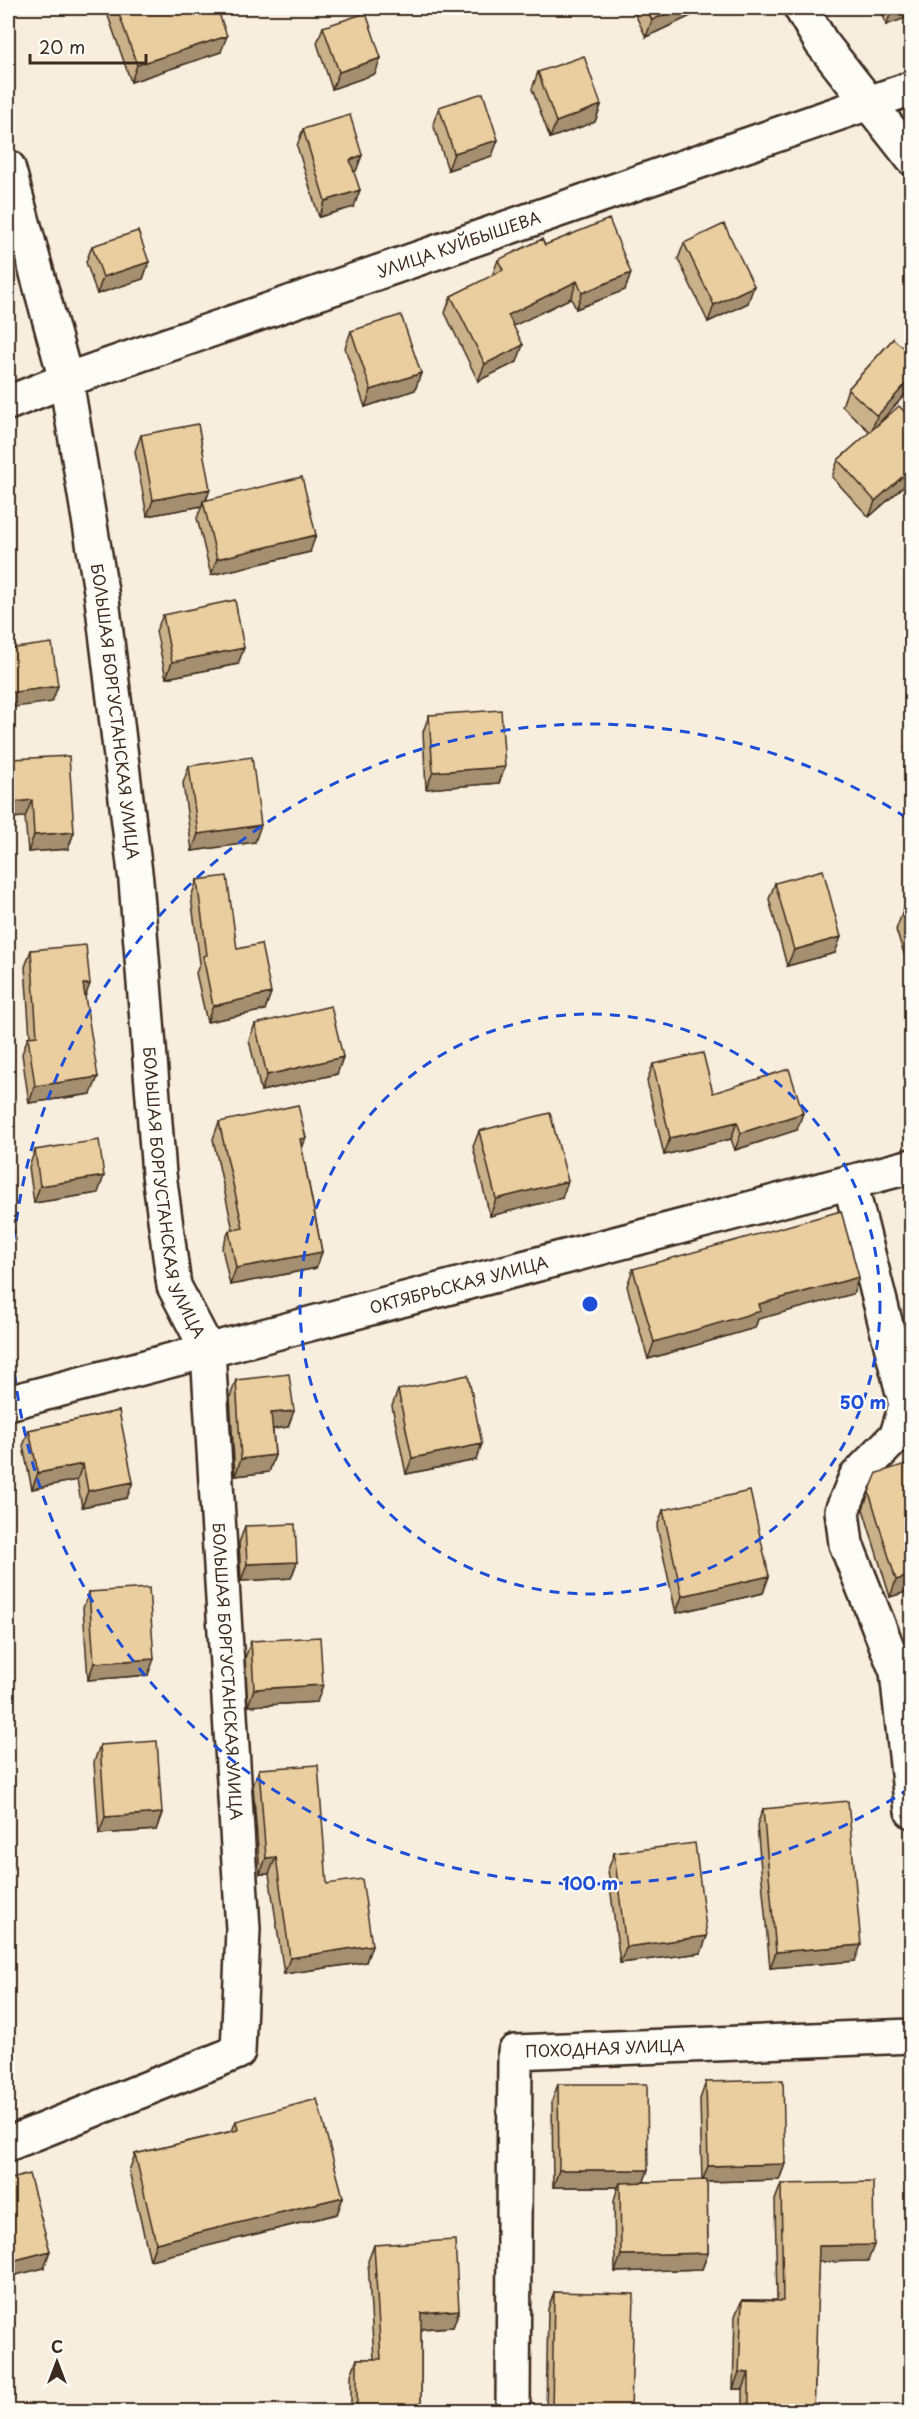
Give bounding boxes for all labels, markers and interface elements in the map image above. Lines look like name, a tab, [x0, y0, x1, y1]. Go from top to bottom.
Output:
scale bar	[30, 27, 146, 65]
text: 20 m	[39, 33, 85, 60]
street label: УЛИЦА КУЙБЫШЕВА	[374, 204, 544, 283]
street label: БОЛЬШАЯ БОРГУСТАНСКАЯ УЛИЦА	[86, 562, 146, 861]
street label: БОЛЬШАЯ БОРГУСТАНСКАЯ УЛИЦА	[138, 1046, 212, 1342]
street label: ОКТЯБРЬСКАЯ УЛИЦА	[367, 1249, 550, 1319]
centre of rings	[580, 1294, 600, 1314]
text: 50 m	[840, 1388, 886, 1415]
street label: БОЛЬШАЯ БОРГУСТАНСКАЯ УЛИЦА	[207, 1522, 249, 1821]
text: 100 m	[562, 1869, 618, 1896]
street label: ПОХОДНАЯ УЛИЦА	[525, 2032, 685, 2063]
north arrow	[27, 2332, 87, 2392]
text: С	[51, 2334, 63, 2358]

